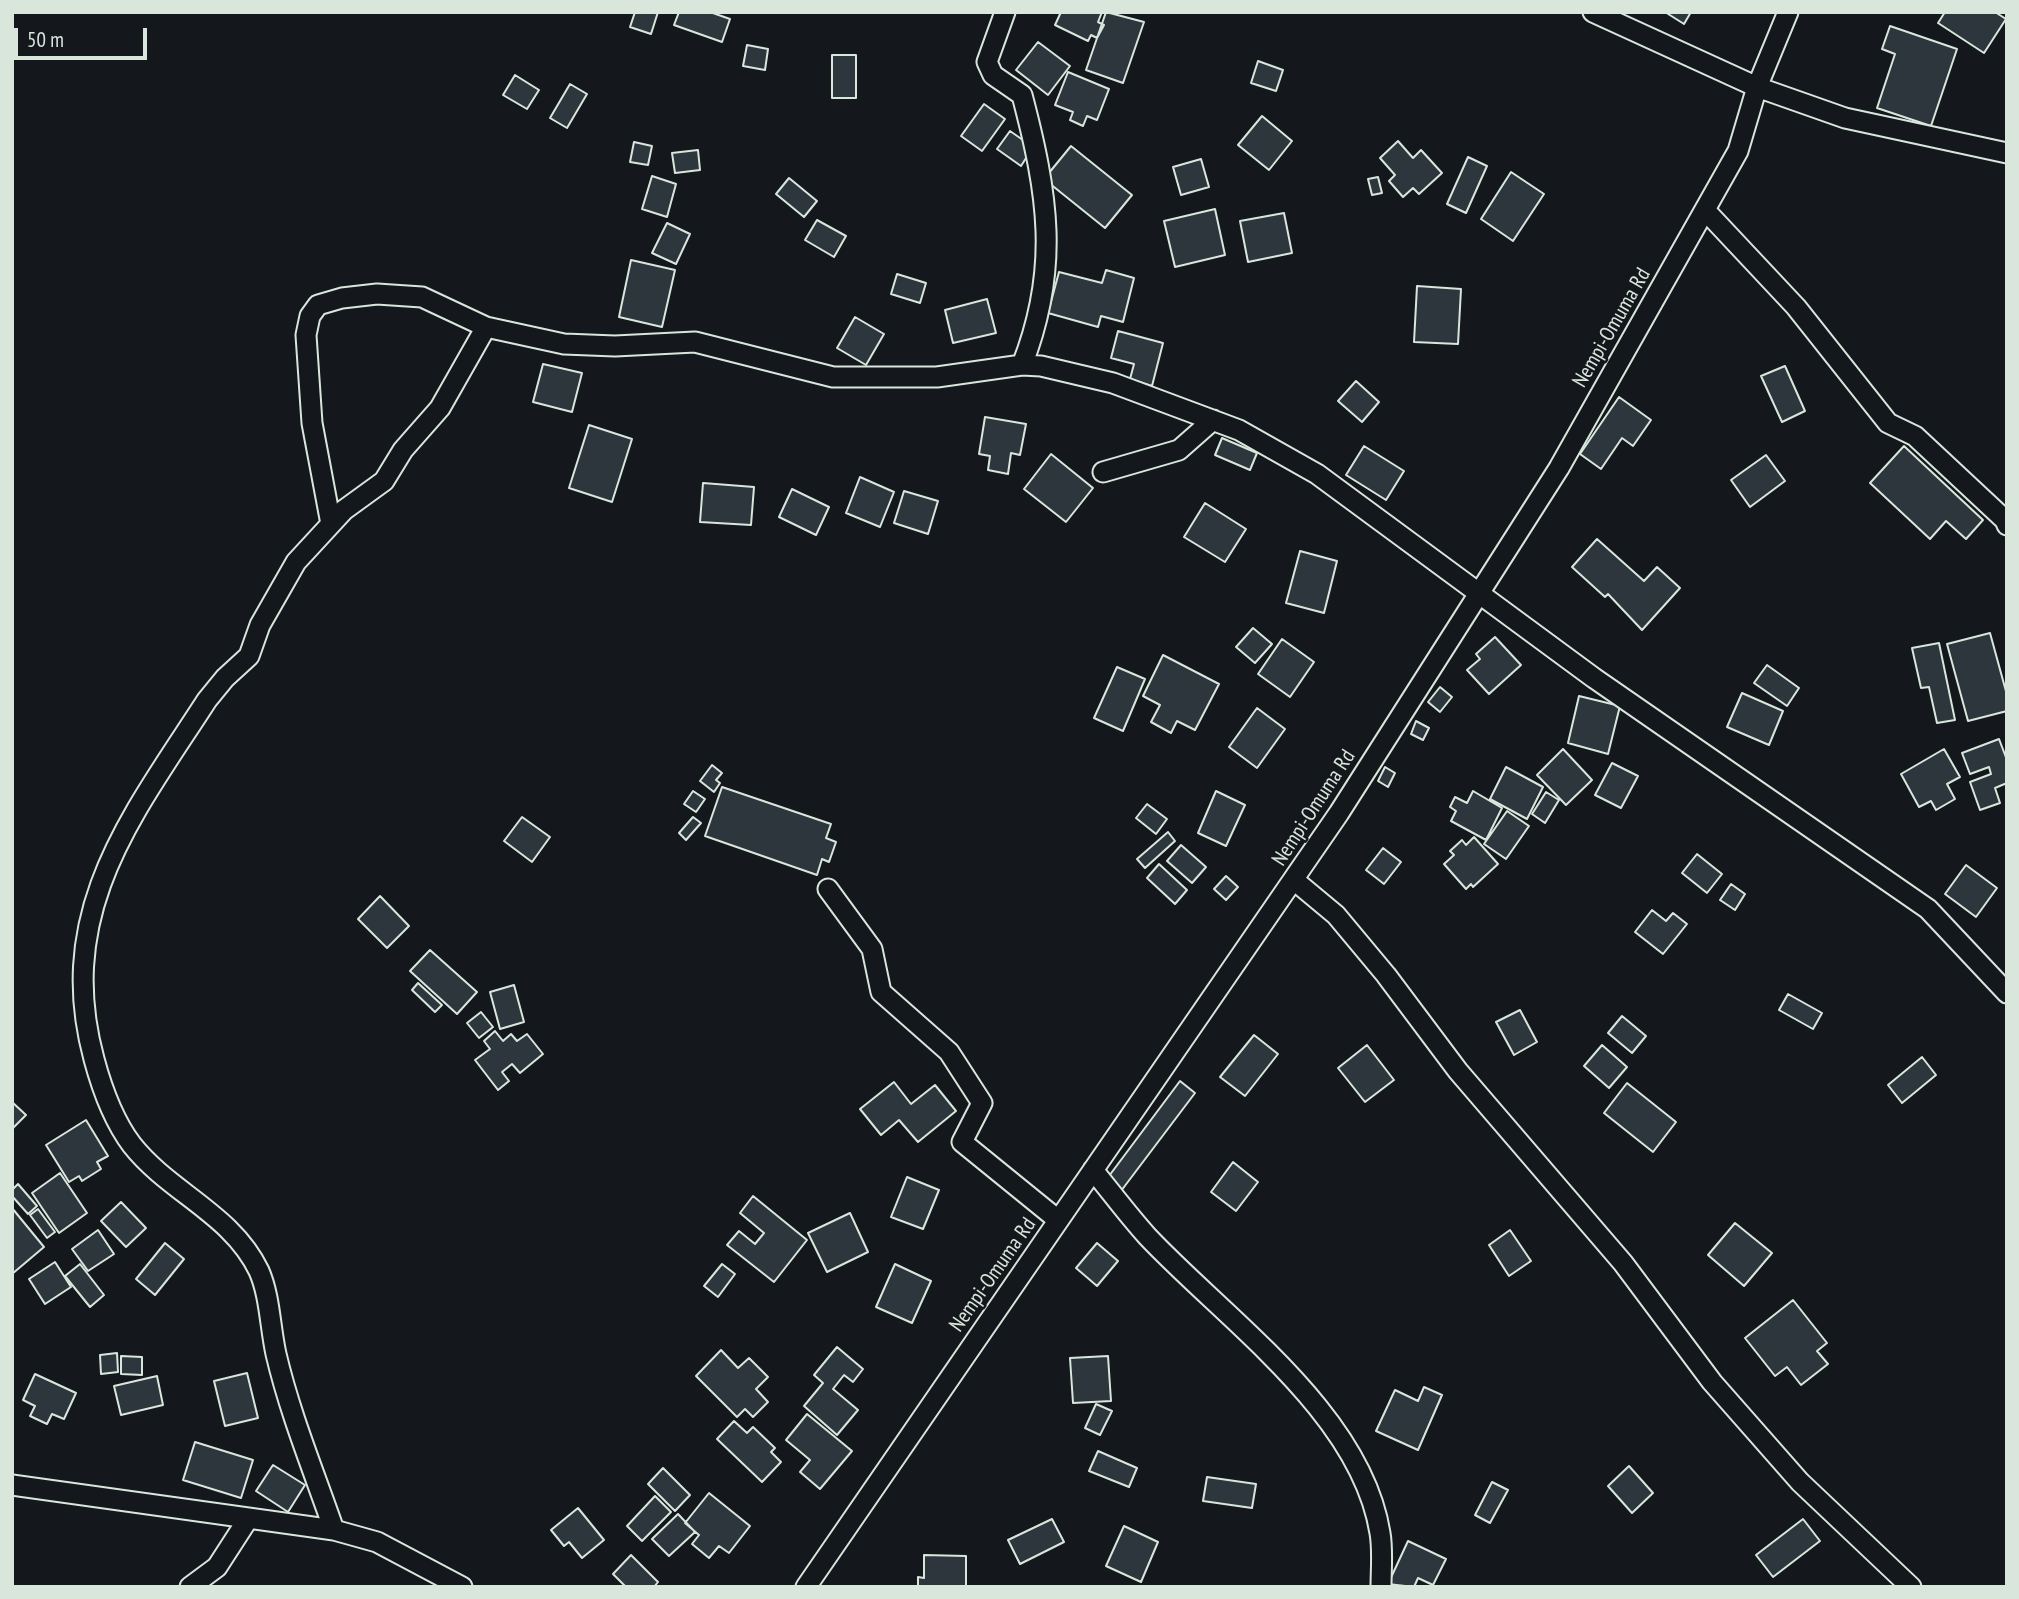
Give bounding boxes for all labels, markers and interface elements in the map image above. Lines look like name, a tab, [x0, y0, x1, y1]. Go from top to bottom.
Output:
scale bar	[18, 14, 150, 58]
text: 50 m	[27, 26, 64, 53]
street label: Nempi-Omuma Rd	[1568, 264, 1656, 392]
street label: Nempi-Omuma Rd	[1267, 745, 1361, 871]
street label: Nempi-Omuma Rd	[944, 1213, 1042, 1337]

